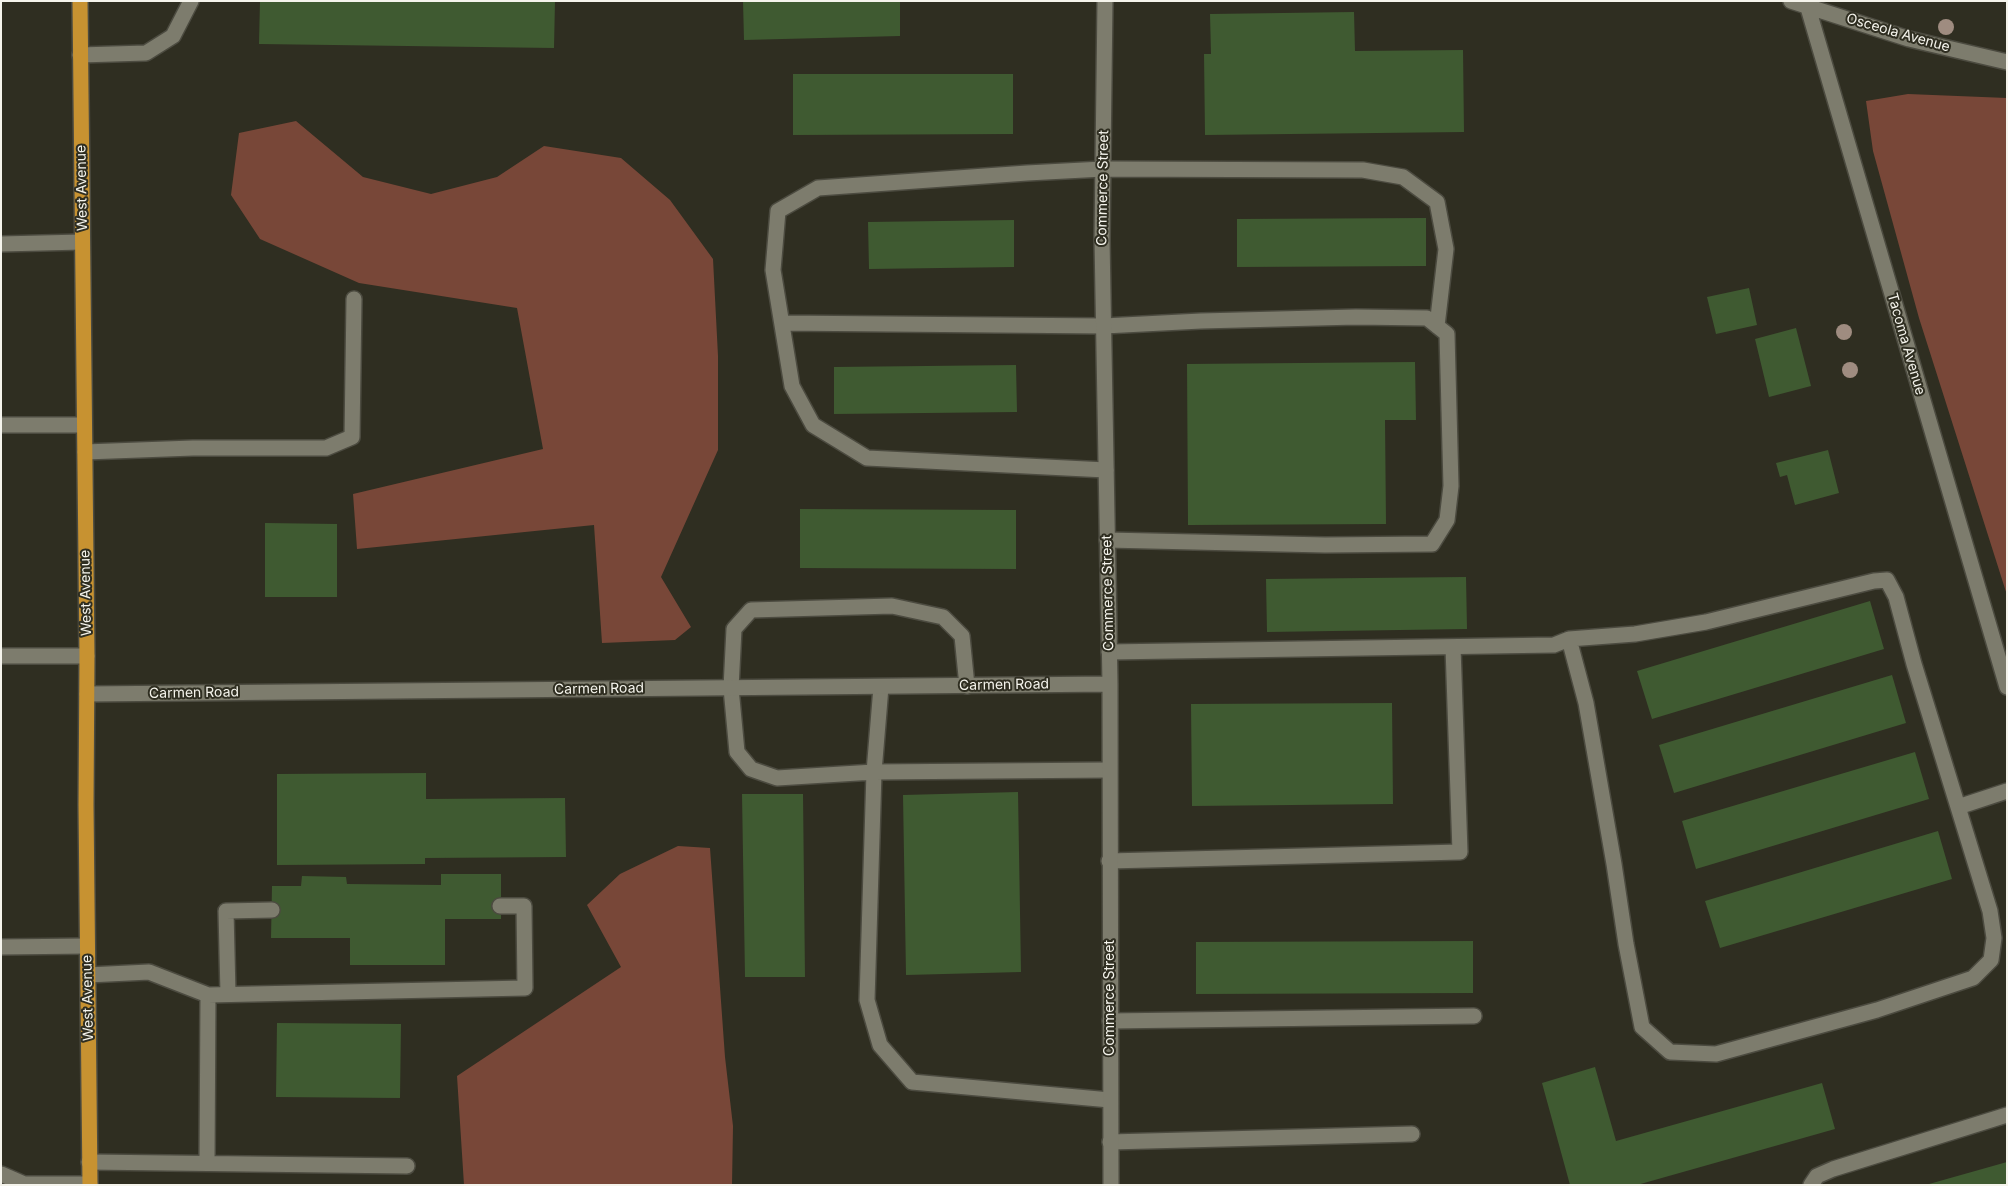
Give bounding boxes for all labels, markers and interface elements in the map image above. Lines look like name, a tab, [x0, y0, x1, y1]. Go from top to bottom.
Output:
street label: Osceola Avenue	[1844, 10, 1952, 56]
street label: Commerce Street	[1094, 130, 1112, 246]
street label: West Avenue	[73, 145, 91, 231]
street label: Tacoma Avenue	[1883, 291, 1929, 397]
street label: Commerce Street	[1099, 535, 1117, 651]
street label: West Avenue	[77, 550, 95, 636]
street label: Carmen Road	[959, 676, 1049, 694]
street label: Carmen Road	[554, 680, 644, 698]
street label: Carmen Road	[149, 684, 239, 702]
street label: Commerce Street	[1102, 940, 1118, 1056]
street label: West Avenue	[79, 955, 97, 1041]

